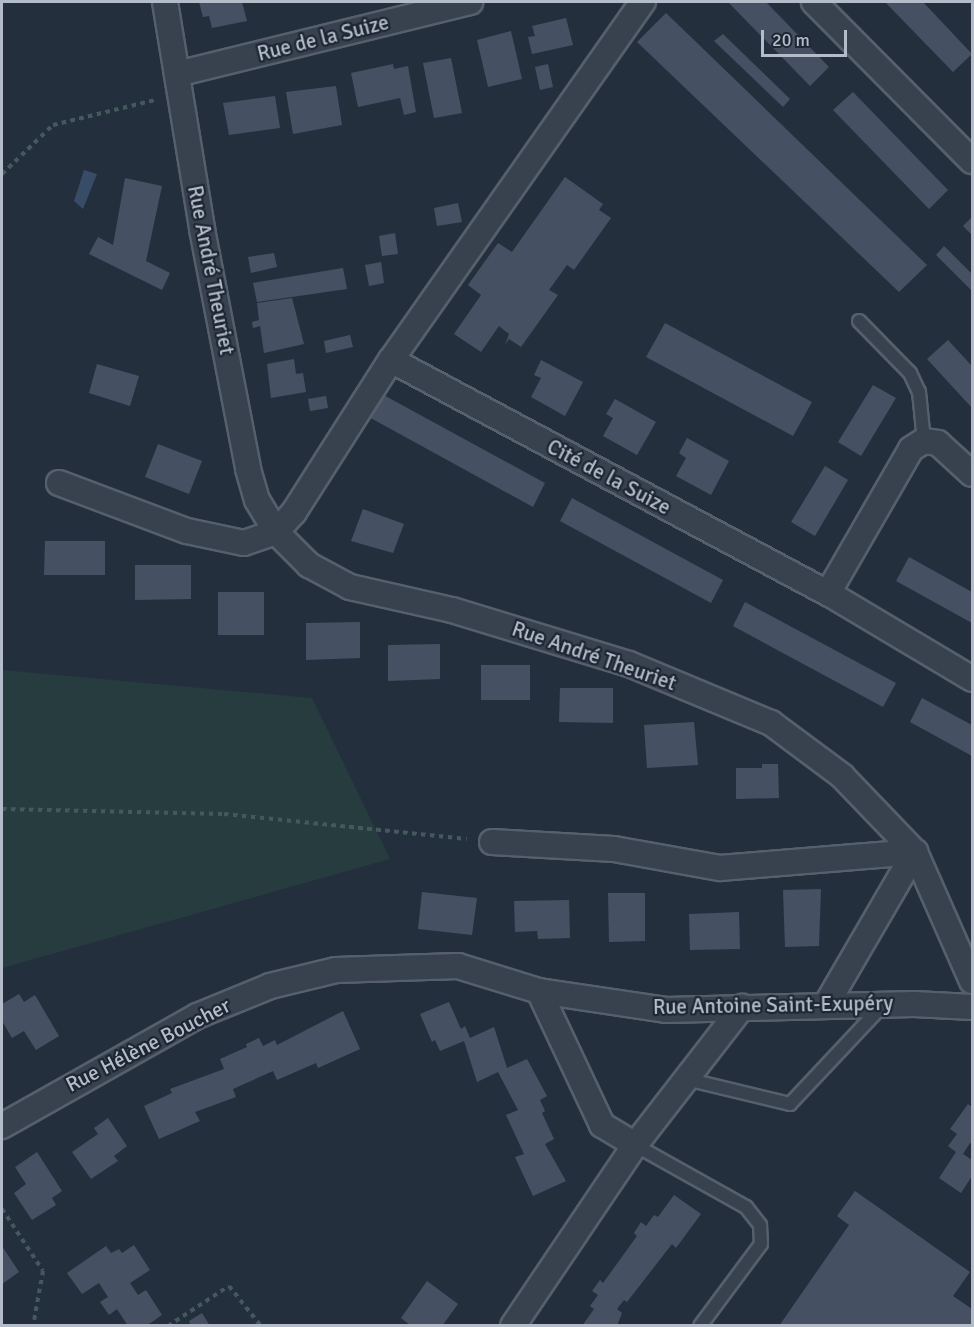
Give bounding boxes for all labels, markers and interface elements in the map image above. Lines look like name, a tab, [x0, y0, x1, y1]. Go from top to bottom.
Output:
street label: Rue de la Suize	[255, 9, 391, 67]
scale bar	[764, 18, 850, 56]
text: 20 m	[772, 29, 810, 51]
street label: Rue André Theuriet	[182, 183, 240, 357]
street label: Cité de la Suize	[543, 434, 675, 520]
street label: Rue André Theuriet	[509, 616, 679, 696]
street label: Rue Antoine Saint-Exupéry	[653, 990, 893, 1020]
street label: Rue Hélène Boucher	[62, 993, 234, 1097]

